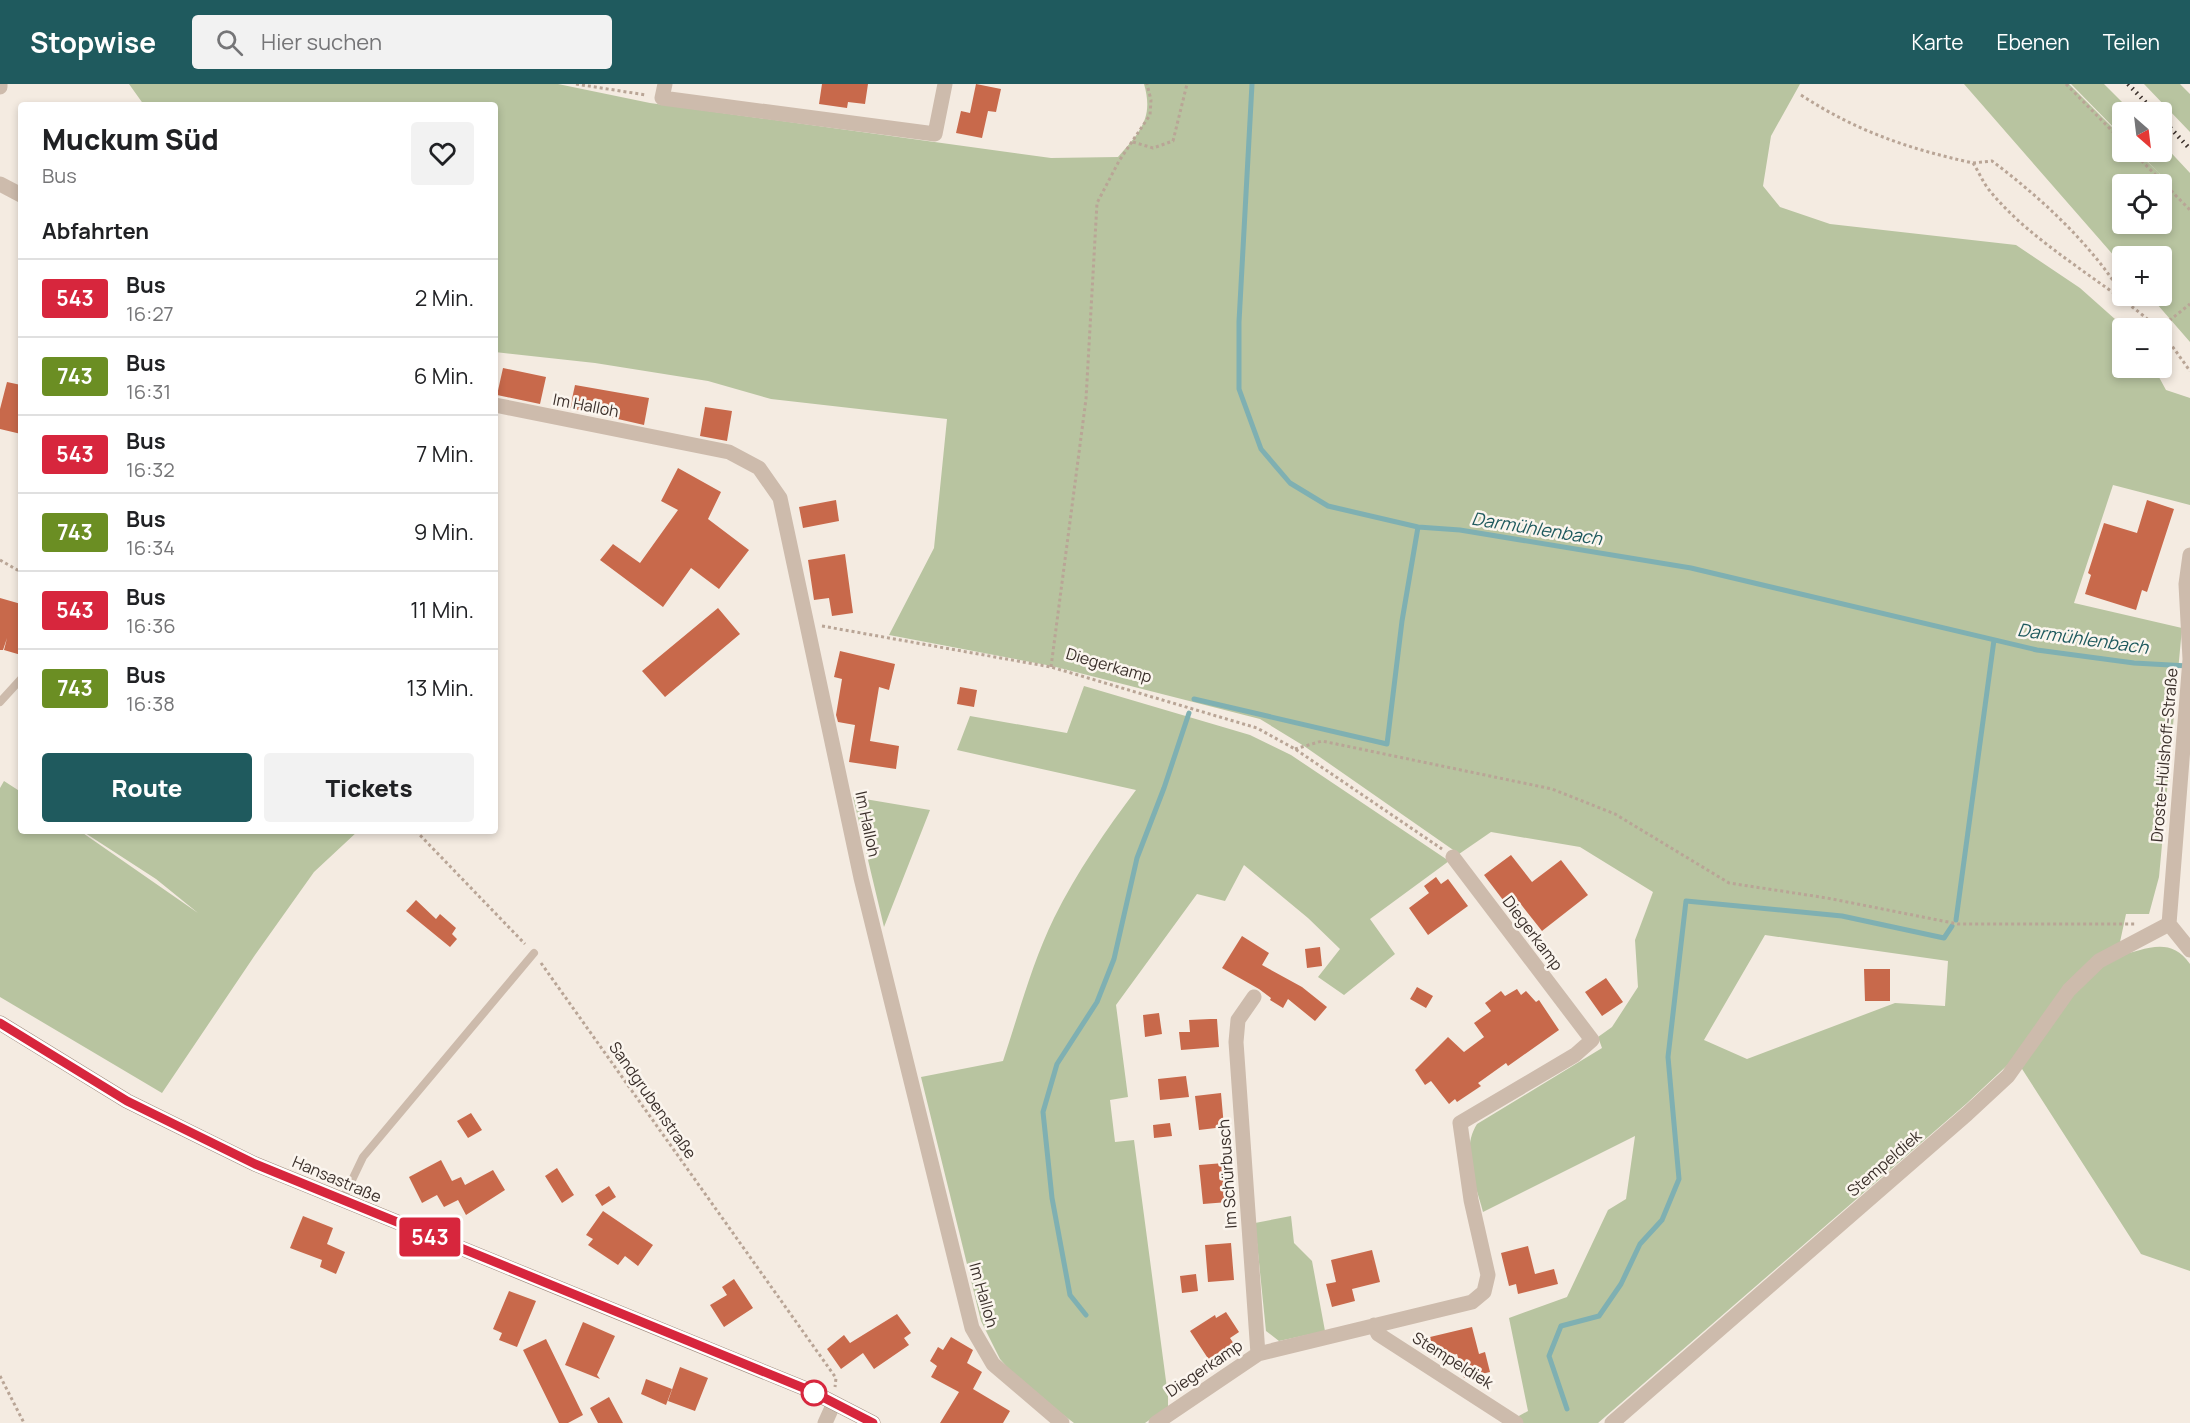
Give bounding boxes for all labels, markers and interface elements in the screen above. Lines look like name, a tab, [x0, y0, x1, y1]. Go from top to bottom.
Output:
search box	[192, 15, 612, 69]
text: Stopwise	[30, 23, 156, 61]
icon: search	[213, 26, 246, 59]
text: Hier suchen	[261, 27, 382, 57]
text: Karte	[1911, 28, 1963, 56]
text: Ebenen	[1996, 28, 2070, 56]
text: Teilen	[2103, 28, 2160, 56]
north arrow	[2112, 102, 2172, 162]
map controls	[2112, 102, 2172, 378]
text: Muckum Süd	[42, 120, 219, 158]
button: heart	[411, 122, 474, 185]
text: Bus	[42, 162, 77, 189]
button: locate	[2112, 174, 2172, 234]
text: Abfahrten	[42, 216, 149, 246]
button: +	[2112, 246, 2172, 306]
text: Bus	[126, 270, 166, 300]
text: 2 Min.	[415, 283, 474, 313]
text: 543	[56, 284, 94, 312]
text: 16:27	[126, 300, 174, 327]
button: −	[2112, 318, 2172, 378]
text: Bus	[126, 348, 166, 378]
text: 6 Min.	[414, 361, 474, 391]
text: 743	[57, 362, 93, 390]
text: 16:31	[126, 378, 171, 405]
street label: Im Halloh	[551, 388, 621, 422]
text: Bus	[126, 426, 166, 456]
text: 7 Min.	[416, 439, 474, 469]
text: 543	[56, 440, 94, 468]
text: 16:32	[126, 456, 175, 483]
text: Bus	[126, 504, 166, 534]
water label: Darmühlenbach	[1470, 506, 1605, 550]
text: 9 Min.	[414, 517, 474, 547]
text: 743	[57, 518, 93, 546]
text: 16:34	[126, 534, 175, 561]
text: Bus	[126, 582, 166, 612]
text: 11 Min.	[410, 595, 474, 625]
text: 543	[56, 596, 94, 624]
text: 16:36	[126, 612, 176, 639]
water label: Darmühlenbach	[2016, 617, 2151, 659]
street label: Diegerkamp	[1064, 642, 1154, 688]
text: Bus	[126, 660, 166, 690]
street label: Droste-Hülshoff-Straße	[2145, 667, 2183, 843]
text: 13 Min.	[407, 673, 474, 703]
text: 743	[57, 674, 93, 702]
text: 16:38	[126, 690, 175, 717]
button: Route	[42, 753, 252, 822]
button: Tickets	[264, 753, 474, 822]
street label: Im Halloh	[850, 789, 886, 859]
street label: Diegerkamp	[1498, 891, 1568, 975]
street label: Sandgrubenstraße	[604, 1037, 702, 1163]
street label: Im Schürbusch	[1212, 1118, 1242, 1230]
street label: Stempeldiek	[1842, 1124, 1927, 1201]
street label: Hansastraße	[289, 1150, 385, 1208]
line badge: 543	[396, 1218, 464, 1256]
text: 543	[411, 1223, 449, 1251]
street label: Im Halloh	[964, 1260, 1004, 1330]
street label: Stempeldiek	[1408, 1326, 1499, 1394]
street label: Diegerkamp	[1161, 1334, 1247, 1402]
unlabelled marker	[801, 1380, 827, 1406]

